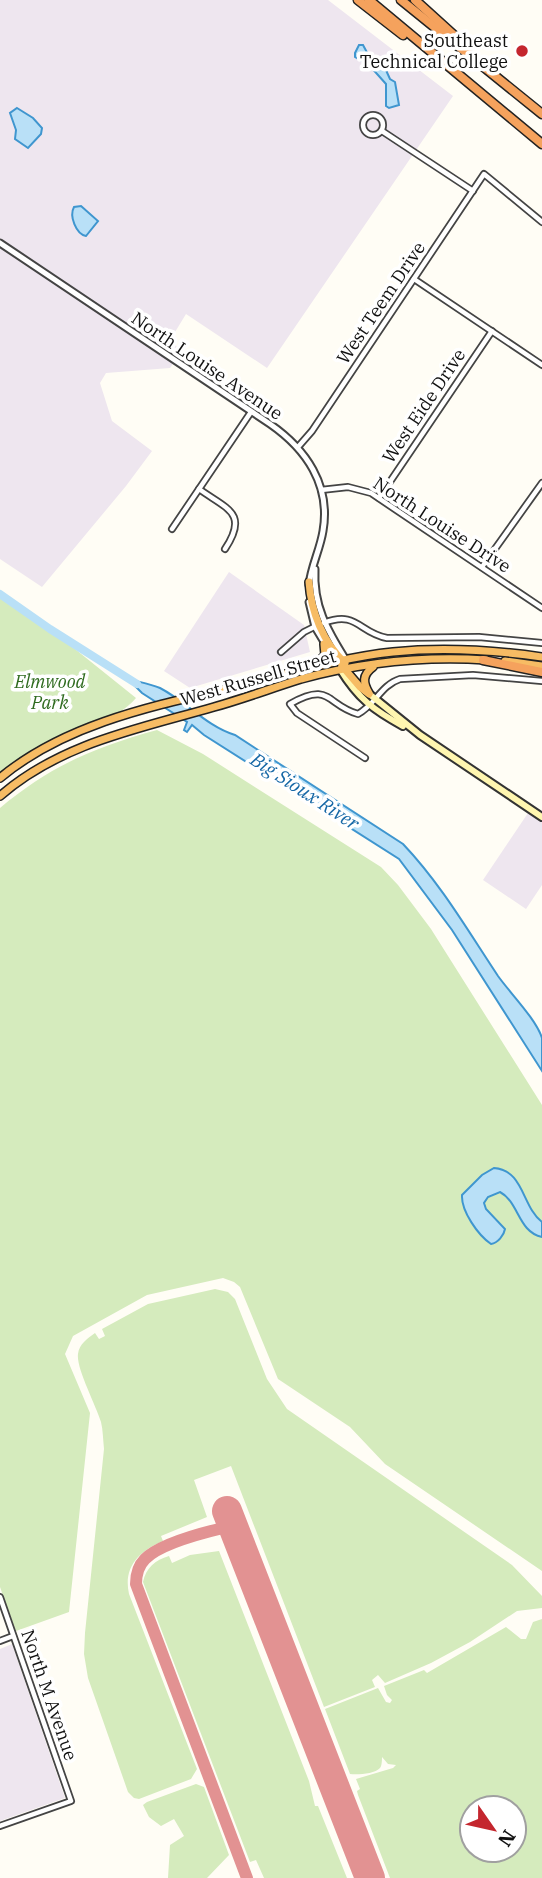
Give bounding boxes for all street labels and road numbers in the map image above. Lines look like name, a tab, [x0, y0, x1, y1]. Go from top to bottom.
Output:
street label: West Teem Drive	[331, 237, 430, 368]
street label: North Louise Avenue	[127, 306, 287, 425]
street label: West Eide Drive	[377, 344, 470, 467]
street label: North Louise Drive	[369, 471, 515, 578]
street label: West Russell Street	[177, 644, 339, 711]
street label: North M Avenue	[16, 1626, 83, 1763]

